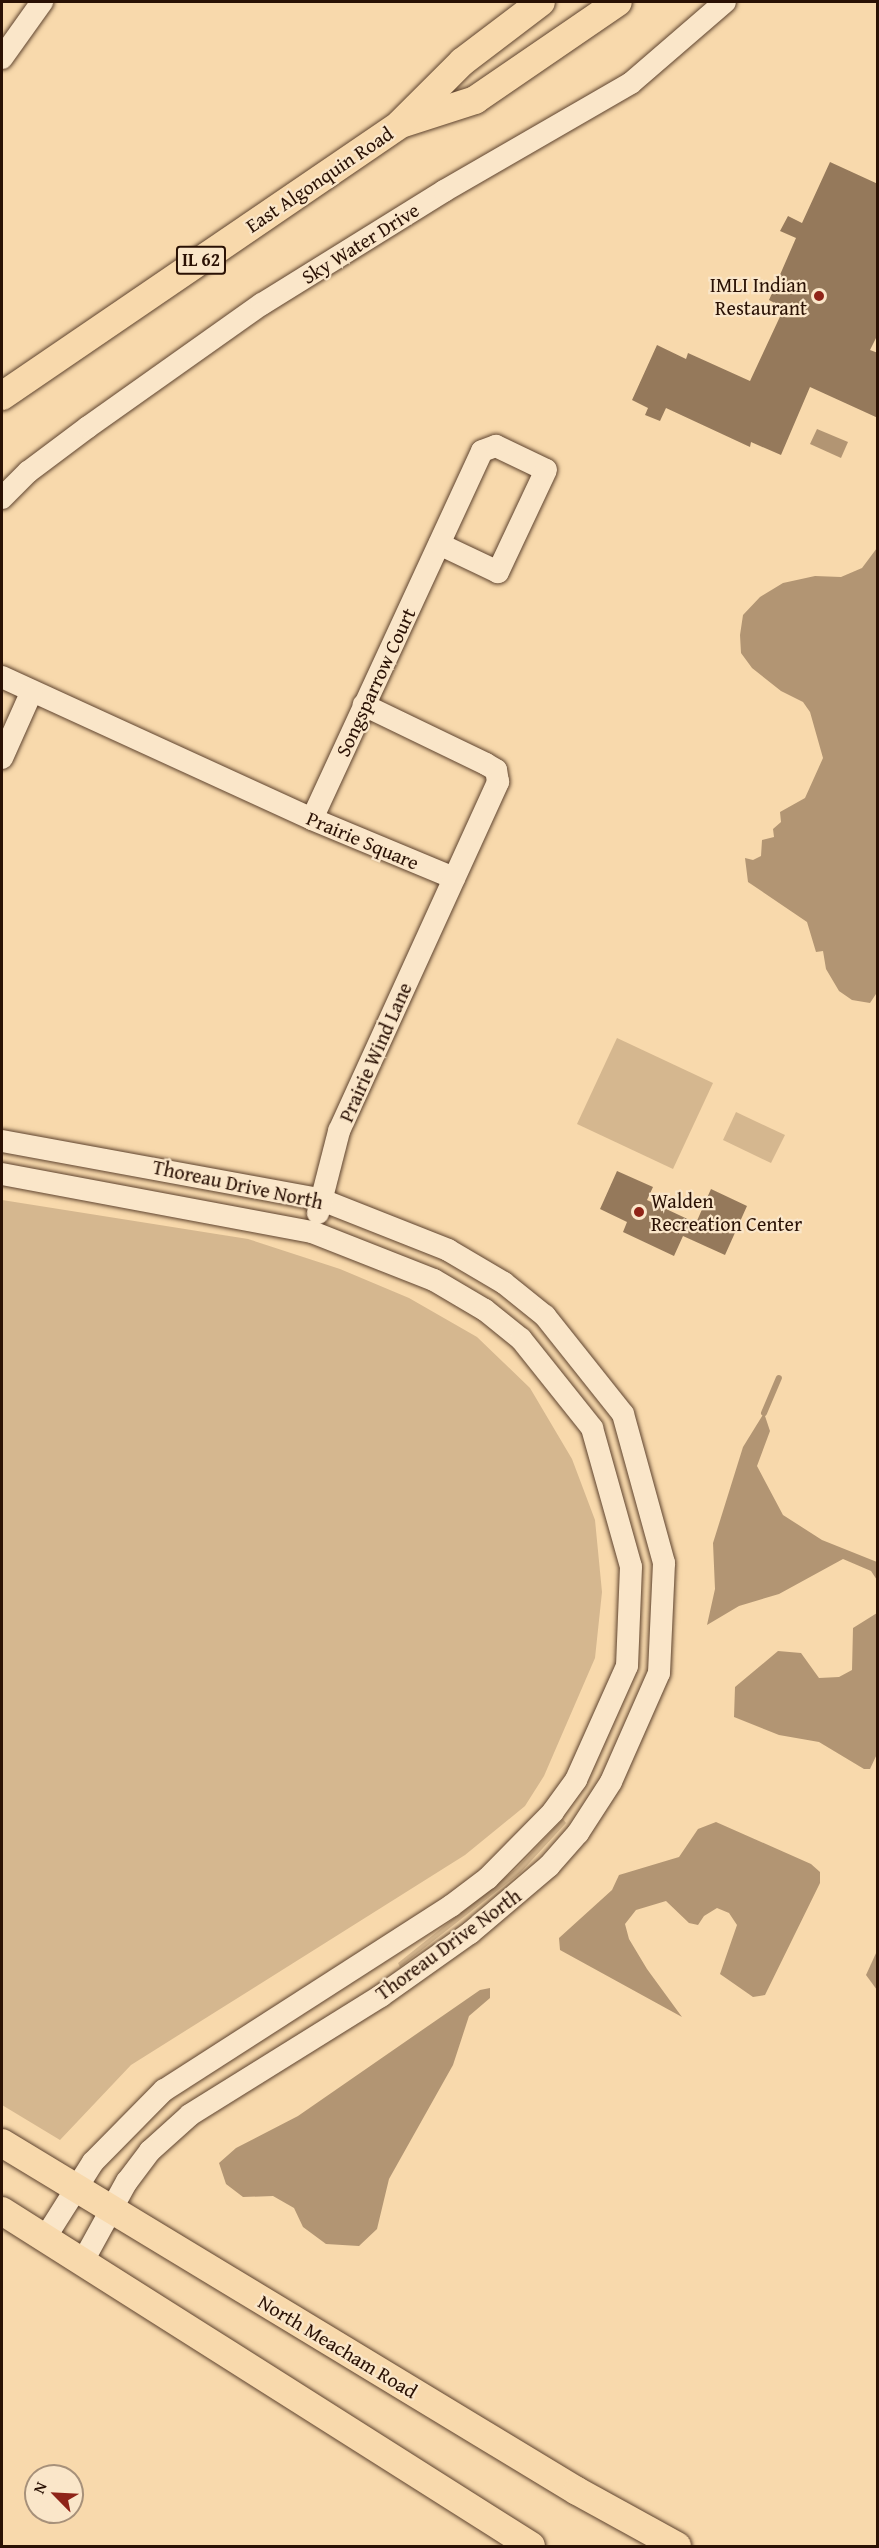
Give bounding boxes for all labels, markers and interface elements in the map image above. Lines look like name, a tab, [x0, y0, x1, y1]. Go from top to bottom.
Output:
street label: East Algonquin Road	[241, 121, 397, 237]
street label: Sky Water Drive	[297, 197, 423, 289]
road number: IL 62	[176, 245, 226, 275]
place label: IMLI Indian Restaurant	[710, 272, 807, 319]
marker: IMLI Indian Restaurant	[812, 289, 826, 303]
street label: Songsparrow Court	[330, 604, 420, 760]
street label: Prairie Square	[303, 806, 423, 874]
street label: Prairie Wind Lane	[333, 978, 417, 1126]
street label: Thoreau Drive North	[151, 1154, 325, 1214]
place label: Walden Recreation Center	[651, 1188, 802, 1235]
marker: Walden Recreation Center	[632, 1205, 646, 1219]
street label: Thoreau Drive North	[371, 1883, 525, 2005]
street label: North Meacham Road	[254, 2289, 422, 2403]
north arrow	[24, 2464, 84, 2524]
text: N	[26, 2478, 53, 2497]

